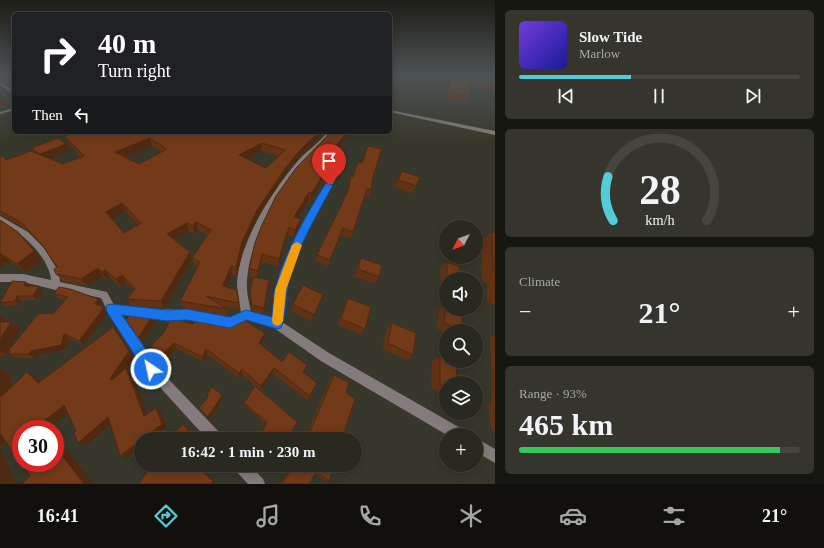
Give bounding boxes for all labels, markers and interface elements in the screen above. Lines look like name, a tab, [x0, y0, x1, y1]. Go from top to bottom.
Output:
icon: right	[32, 28, 84, 80]
text: 40 m	[98, 28, 156, 59]
text: Slow Tide	[579, 29, 642, 45]
text: Marlow	[579, 46, 620, 61]
text: Turn right	[98, 61, 171, 81]
icon: previous	[555, 85, 577, 107]
icon: pause	[648, 85, 670, 107]
icon: next	[742, 85, 764, 107]
icon: left	[71, 104, 93, 126]
text: Then	[32, 107, 63, 123]
pin	[312, 144, 346, 185]
icon: arrive	[318, 150, 340, 172]
text: 28	[639, 167, 680, 213]
text: km/h	[645, 211, 674, 227]
north arrow	[439, 220, 483, 264]
map controls	[439, 220, 483, 472]
button: sound	[439, 272, 483, 316]
text: Climate	[519, 274, 560, 289]
text: 21°	[639, 296, 681, 329]
text: −	[519, 299, 531, 324]
text: +	[788, 299, 800, 324]
button: search	[439, 324, 483, 368]
position arrow	[130, 348, 172, 390]
button: layers	[439, 376, 483, 420]
text: Range · 93%	[519, 386, 587, 401]
text: 465 km	[519, 408, 613, 441]
speed limit sign: 30	[12, 420, 64, 472]
button: +	[439, 428, 483, 472]
text: 16:42 · 1 min · 230 m	[181, 444, 316, 460]
icon: directions	[152, 502, 180, 530]
icon: music	[254, 502, 282, 530]
icon: phone	[356, 502, 384, 530]
icon: climate	[457, 502, 485, 530]
icon: car	[559, 502, 587, 530]
icon: filters	[660, 502, 688, 530]
text: 16:41	[37, 506, 79, 526]
text: 21°	[762, 506, 787, 526]

